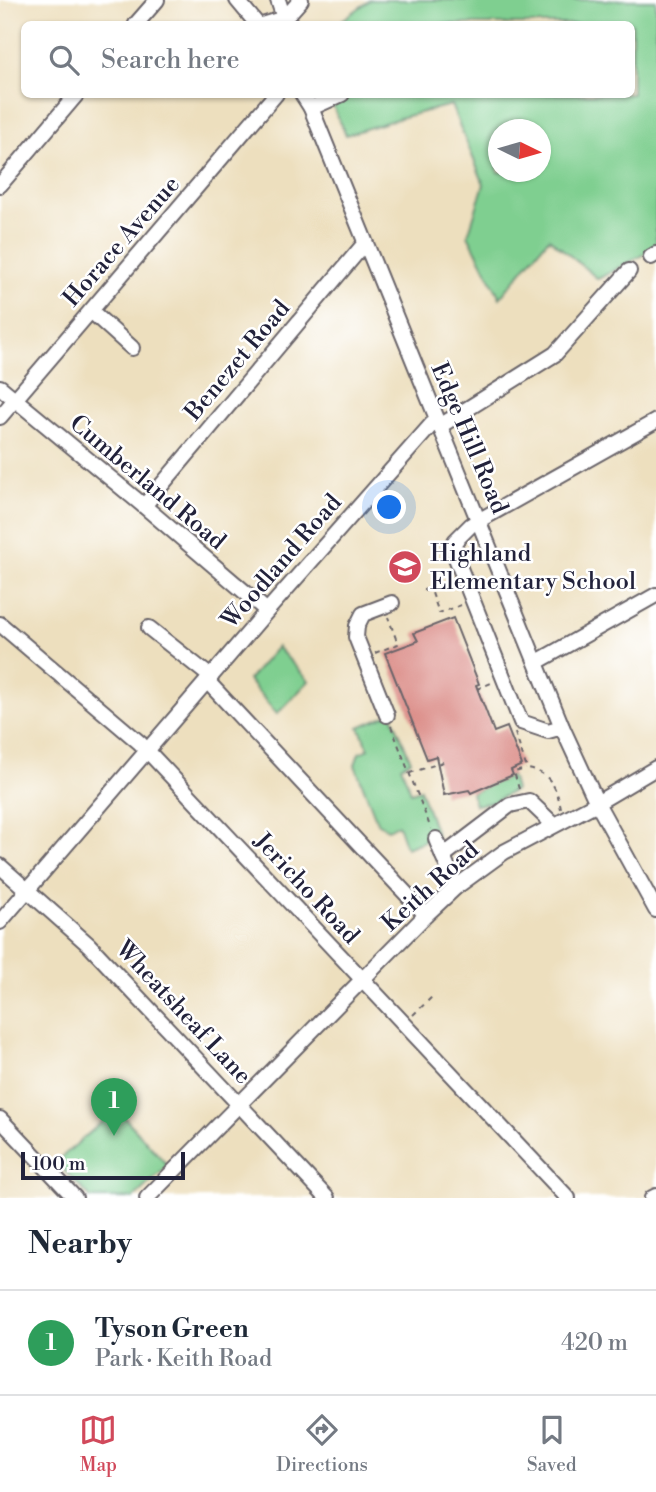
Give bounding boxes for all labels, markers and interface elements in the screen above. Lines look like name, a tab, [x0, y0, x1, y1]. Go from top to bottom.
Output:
search box	[21, 21, 635, 98]
icon: search	[45, 41, 83, 79]
text: Search here	[101, 44, 240, 76]
north arrow	[488, 119, 551, 182]
street label: Horace Avenue	[57, 170, 187, 313]
street label: Benezet Road	[178, 294, 297, 428]
street label: Edge Hill Road	[424, 358, 515, 519]
street label: Cumberland Road	[63, 409, 232, 557]
street label: Woodland Road	[214, 488, 349, 636]
your location	[372, 490, 406, 524]
place label: Highland Elementary School	[430, 539, 636, 597]
school or university icon: Highland Elementary School	[386, 548, 424, 586]
street label: Jericho Road	[246, 826, 366, 951]
street label: Keith Road	[376, 835, 486, 938]
street label: Wheatsheaf Lane	[108, 934, 258, 1091]
pin: 1	[91, 1078, 137, 1136]
scale bar	[21, 1149, 186, 1181]
text: 100 m	[32, 1152, 85, 1176]
text: Nearby	[28, 1225, 132, 1263]
text: Tyson Green	[95, 1313, 249, 1345]
text: 1	[45, 1329, 57, 1357]
text: 420 m	[561, 1329, 628, 1357]
text: Park · Keith Road	[95, 1345, 272, 1373]
tab: Map	[79, 1411, 117, 1477]
tab: Directions	[276, 1411, 368, 1477]
tab: Saved	[527, 1411, 577, 1477]

